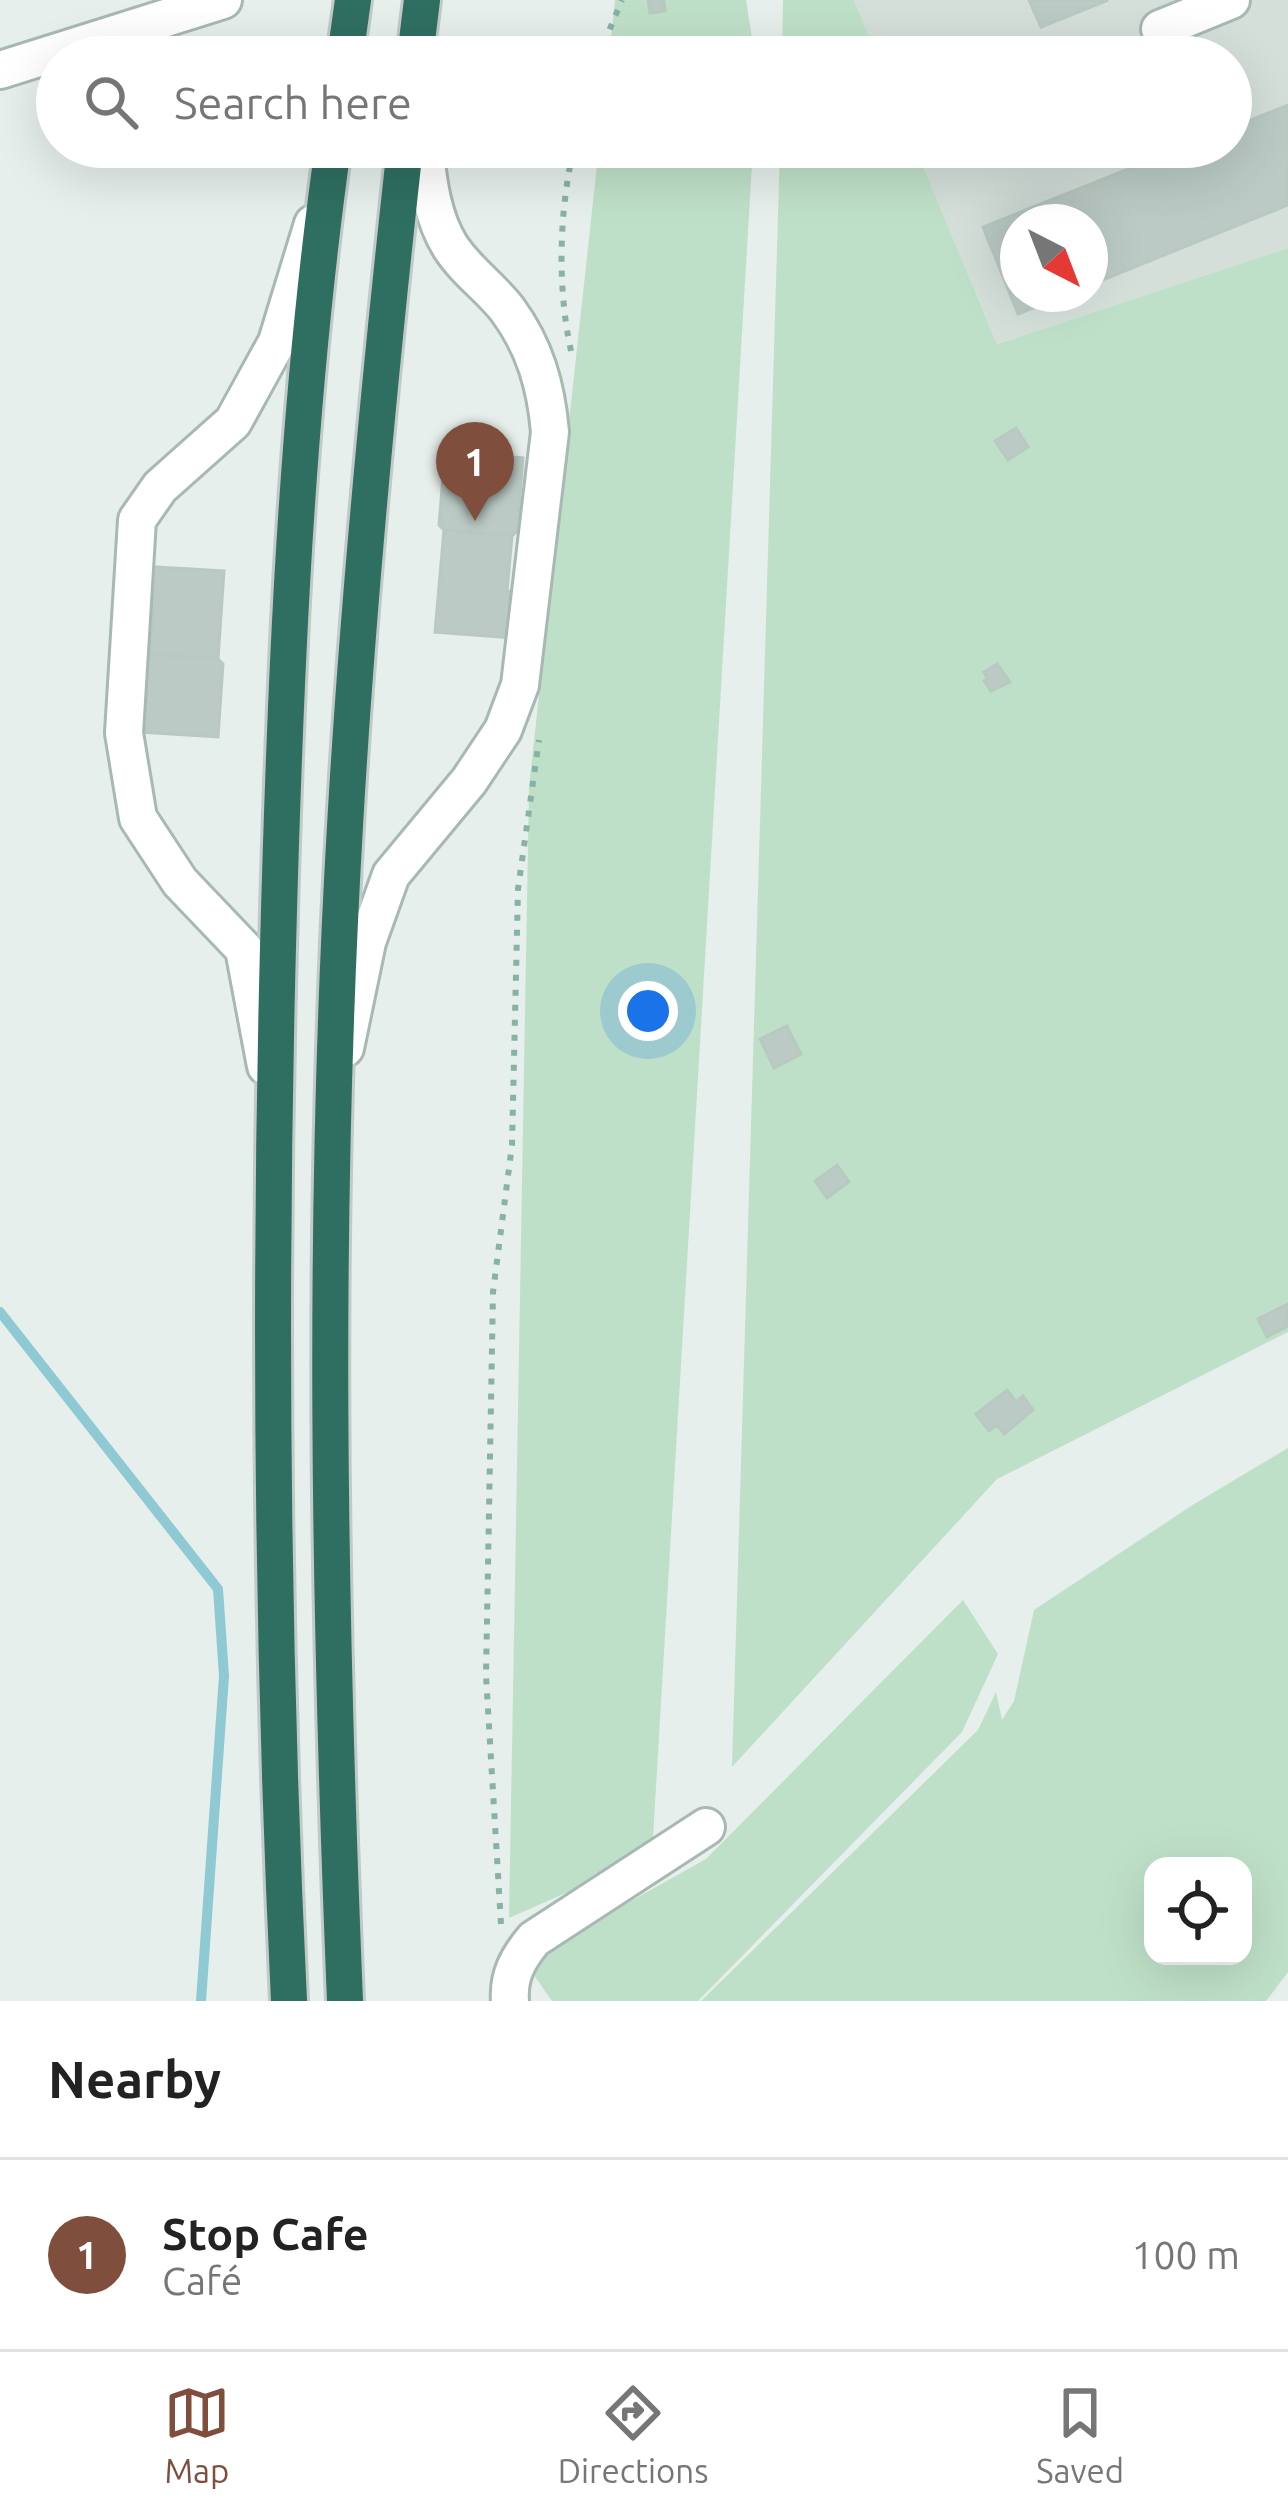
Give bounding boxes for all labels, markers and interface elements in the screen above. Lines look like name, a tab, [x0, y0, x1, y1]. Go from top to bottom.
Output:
search box	[36, 36, 1252, 168]
icon: search	[78, 69, 144, 135]
text: Search here	[174, 77, 412, 128]
north arrow	[1000, 204, 1108, 312]
pin: 1	[436, 422, 514, 521]
your location	[618, 981, 678, 1041]
map controls	[1144, 1857, 1252, 1965]
button: locate	[1144, 1857, 1252, 1965]
text: Nearby	[48, 2050, 221, 2108]
text: Stop Cafe	[162, 2208, 369, 2259]
text: 1	[76, 2233, 98, 2276]
text: 100 m	[1131, 2233, 1240, 2276]
text: Café	[162, 2259, 242, 2302]
tab: Map	[164, 2380, 230, 2489]
tab: Directions	[558, 2380, 708, 2489]
tab: Saved	[1036, 2380, 1124, 2489]

